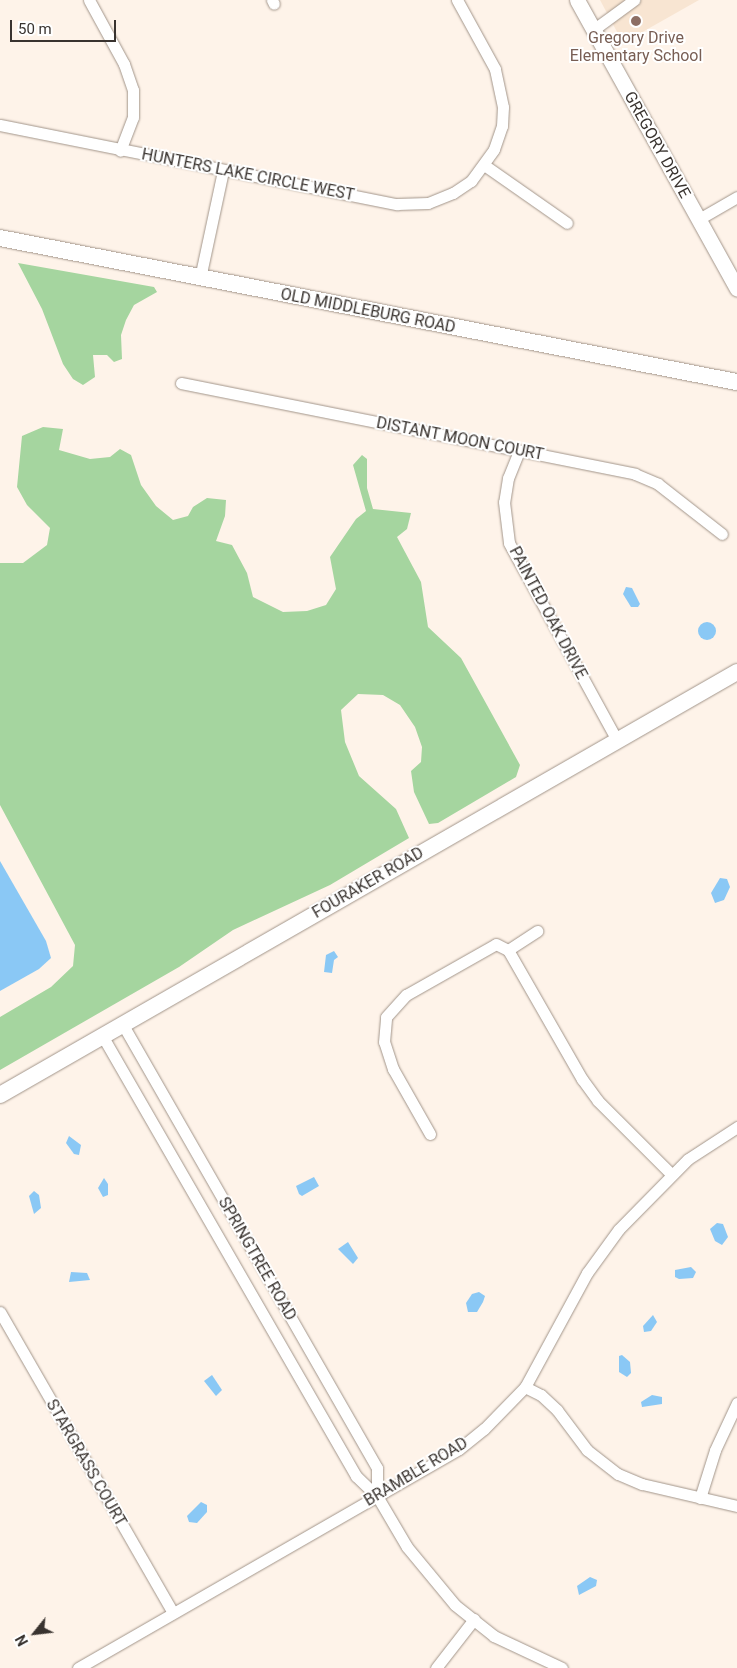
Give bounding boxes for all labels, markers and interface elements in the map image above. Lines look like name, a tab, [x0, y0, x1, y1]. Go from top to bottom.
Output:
scale bar	[12, 10, 119, 42]
marker: Gregory Drive Elementary School	[630, 15, 642, 27]
text: 50 m	[18, 20, 52, 38]
place label: Gregory Drive Elementary School	[570, 28, 702, 66]
street label: GREGORY DRIVE	[620, 88, 694, 202]
street label: HUNTERS LAKE CIRCLE WEST	[140, 145, 356, 205]
street label: OLD MIDDLEBURG ROAD	[279, 285, 457, 337]
street label: DISTANT MOON COURT	[375, 413, 545, 465]
street label: PAINTED OAK DRIVE	[505, 543, 591, 683]
street label: FOURAKER ROAD	[309, 843, 427, 923]
street label: SPRINGTREE ROAD	[214, 1194, 300, 1324]
street label: STARGRASS COURT	[42, 1396, 130, 1530]
street label: BRAMBLE ROAD	[361, 1434, 471, 1510]
north arrow	[10, 1608, 60, 1658]
text: N	[12, 1632, 31, 1648]

